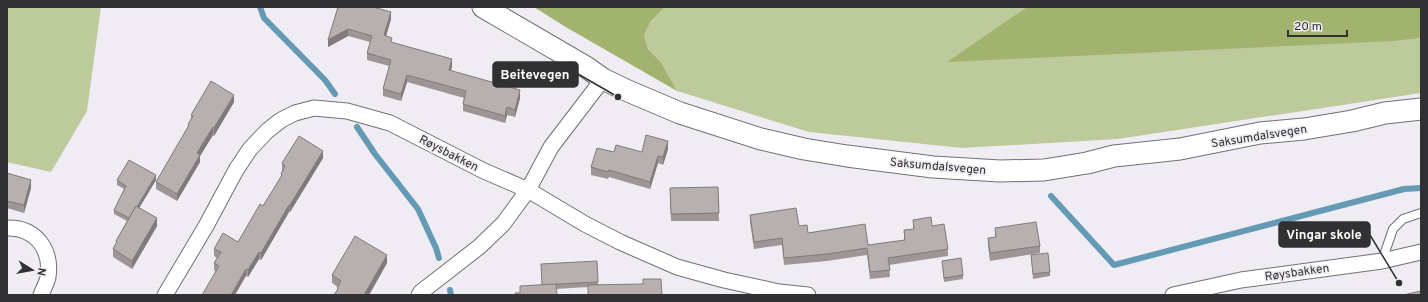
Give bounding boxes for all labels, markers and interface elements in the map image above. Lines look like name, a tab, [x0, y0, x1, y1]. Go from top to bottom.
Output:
scale bar	[1288, 12, 1347, 38]
text: 20 m	[1294, 19, 1322, 35]
callout: Beitevegen	[493, 62, 578, 87]
text: Beitevegen	[501, 68, 569, 84]
street label: Saksumdalsvegen	[1210, 122, 1308, 152]
street label: Røysbakken	[416, 132, 481, 176]
street label: Saksumdalsvegen	[889, 155, 987, 179]
callout: Vingar skole	[1279, 222, 1370, 247]
text: Vingar skole	[1286, 228, 1362, 244]
north arrow	[12, 250, 52, 290]
street label: Røysbakken	[1264, 261, 1330, 285]
text: N	[33, 267, 48, 277]

